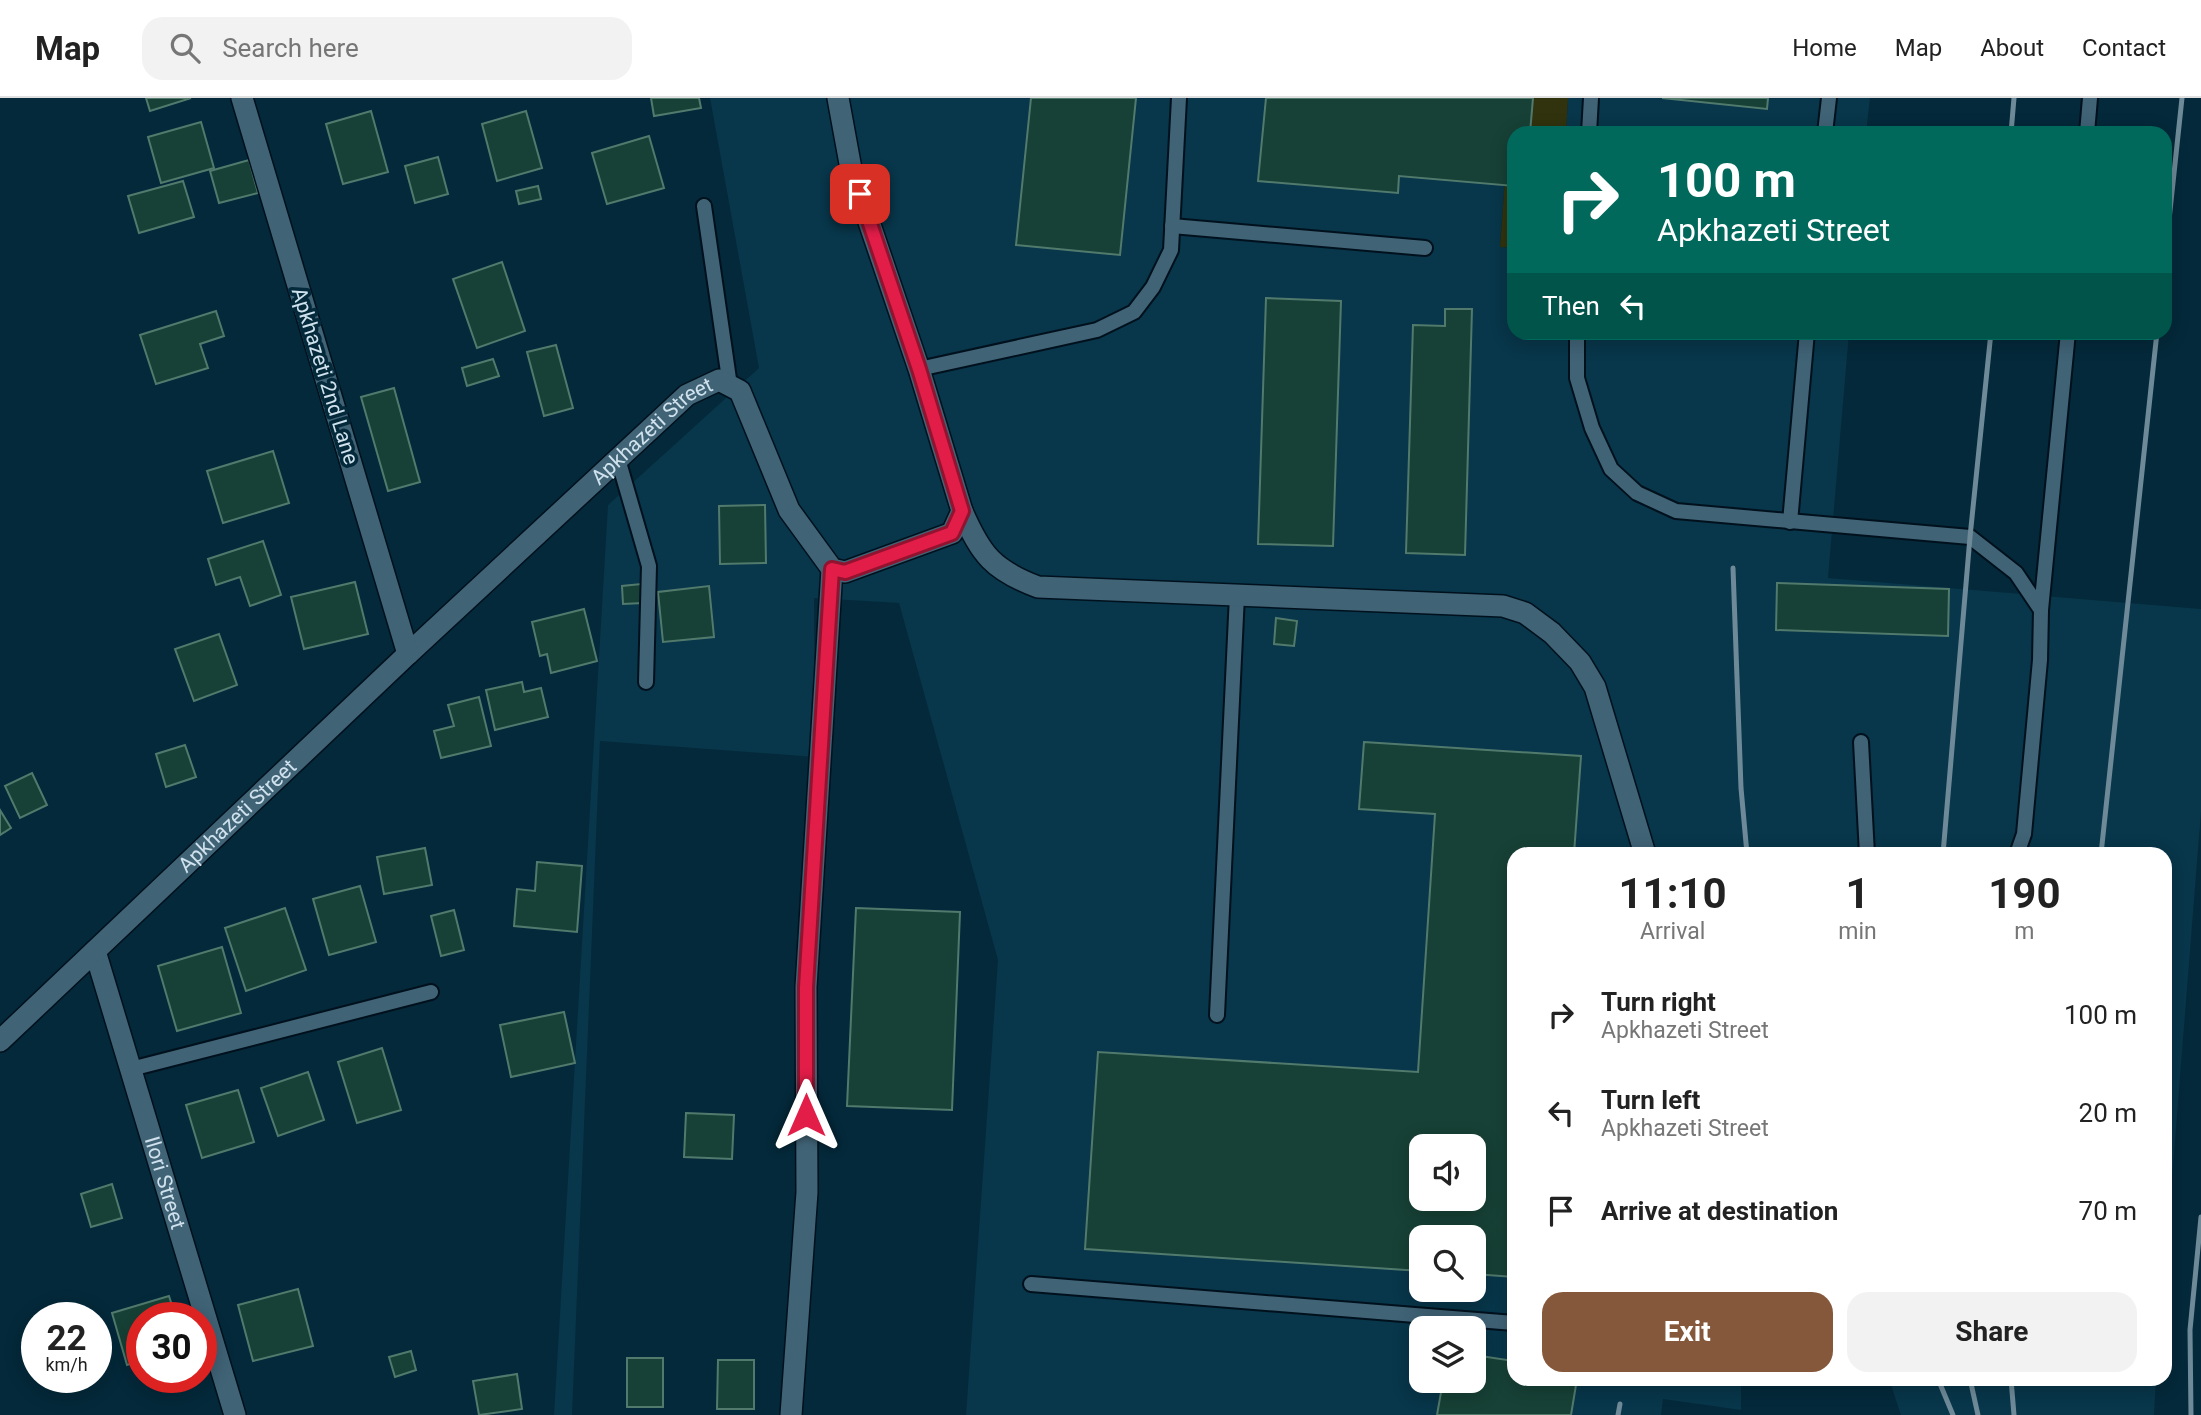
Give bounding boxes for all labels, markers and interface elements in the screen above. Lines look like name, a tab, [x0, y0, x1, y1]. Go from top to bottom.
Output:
search box	[142, 17, 632, 80]
text: Map	[35, 29, 100, 68]
icon: search	[166, 29, 204, 67]
text: Search here	[222, 33, 359, 63]
text: Home	[1792, 34, 1857, 62]
text: Map	[1895, 34, 1942, 62]
text: About	[1980, 34, 2044, 62]
text: Contact	[2082, 34, 2166, 62]
text: 100 m	[1657, 152, 1796, 209]
icon: right	[1542, 154, 1633, 245]
pin	[830, 164, 890, 224]
icon: arrive	[841, 175, 879, 213]
text: Apkhazeti Street	[1657, 211, 1890, 249]
street label: Apkhazeti 2nd Lane	[287, 285, 363, 467]
icon: left	[1614, 287, 1652, 325]
text: Then	[1542, 291, 1600, 321]
street label: Apkhazeti Street	[586, 373, 717, 490]
street label: Apkhazeti Street	[173, 754, 301, 877]
text: 11:10	[1619, 869, 1727, 918]
text: 1	[1845, 869, 1870, 918]
text: 190	[1988, 869, 2061, 918]
text: Arrival	[1640, 918, 1705, 945]
text: min	[1838, 918, 1877, 945]
text: m	[2014, 918, 2034, 945]
text: Turn right	[1601, 987, 1716, 1017]
icon: right	[1542, 996, 1580, 1034]
text: 100 m	[2064, 1000, 2137, 1030]
text: Apkhazeti Street	[1601, 1017, 1769, 1044]
position arrow	[769, 1078, 843, 1152]
text: Turn left	[1601, 1085, 1700, 1115]
icon: left	[1542, 1094, 1580, 1132]
text: 20 m	[2079, 1098, 2137, 1128]
text: Apkhazeti Street	[1601, 1115, 1769, 1142]
street label: Ilori Street	[140, 1133, 190, 1232]
map controls	[1409, 1134, 1486, 1393]
button: sound	[1409, 1134, 1486, 1211]
icon: arrive	[1542, 1192, 1580, 1230]
text: Arrive at destination	[1601, 1196, 1838, 1226]
text: 70 m	[2079, 1196, 2137, 1226]
button: search	[1409, 1225, 1486, 1302]
button: Exit	[1542, 1292, 1833, 1372]
button: Share	[1847, 1292, 2137, 1372]
speed limit sign: 30	[126, 1302, 217, 1393]
button: layers	[1409, 1316, 1486, 1393]
text: 22	[46, 1318, 87, 1359]
text: km/h	[45, 1354, 88, 1375]

